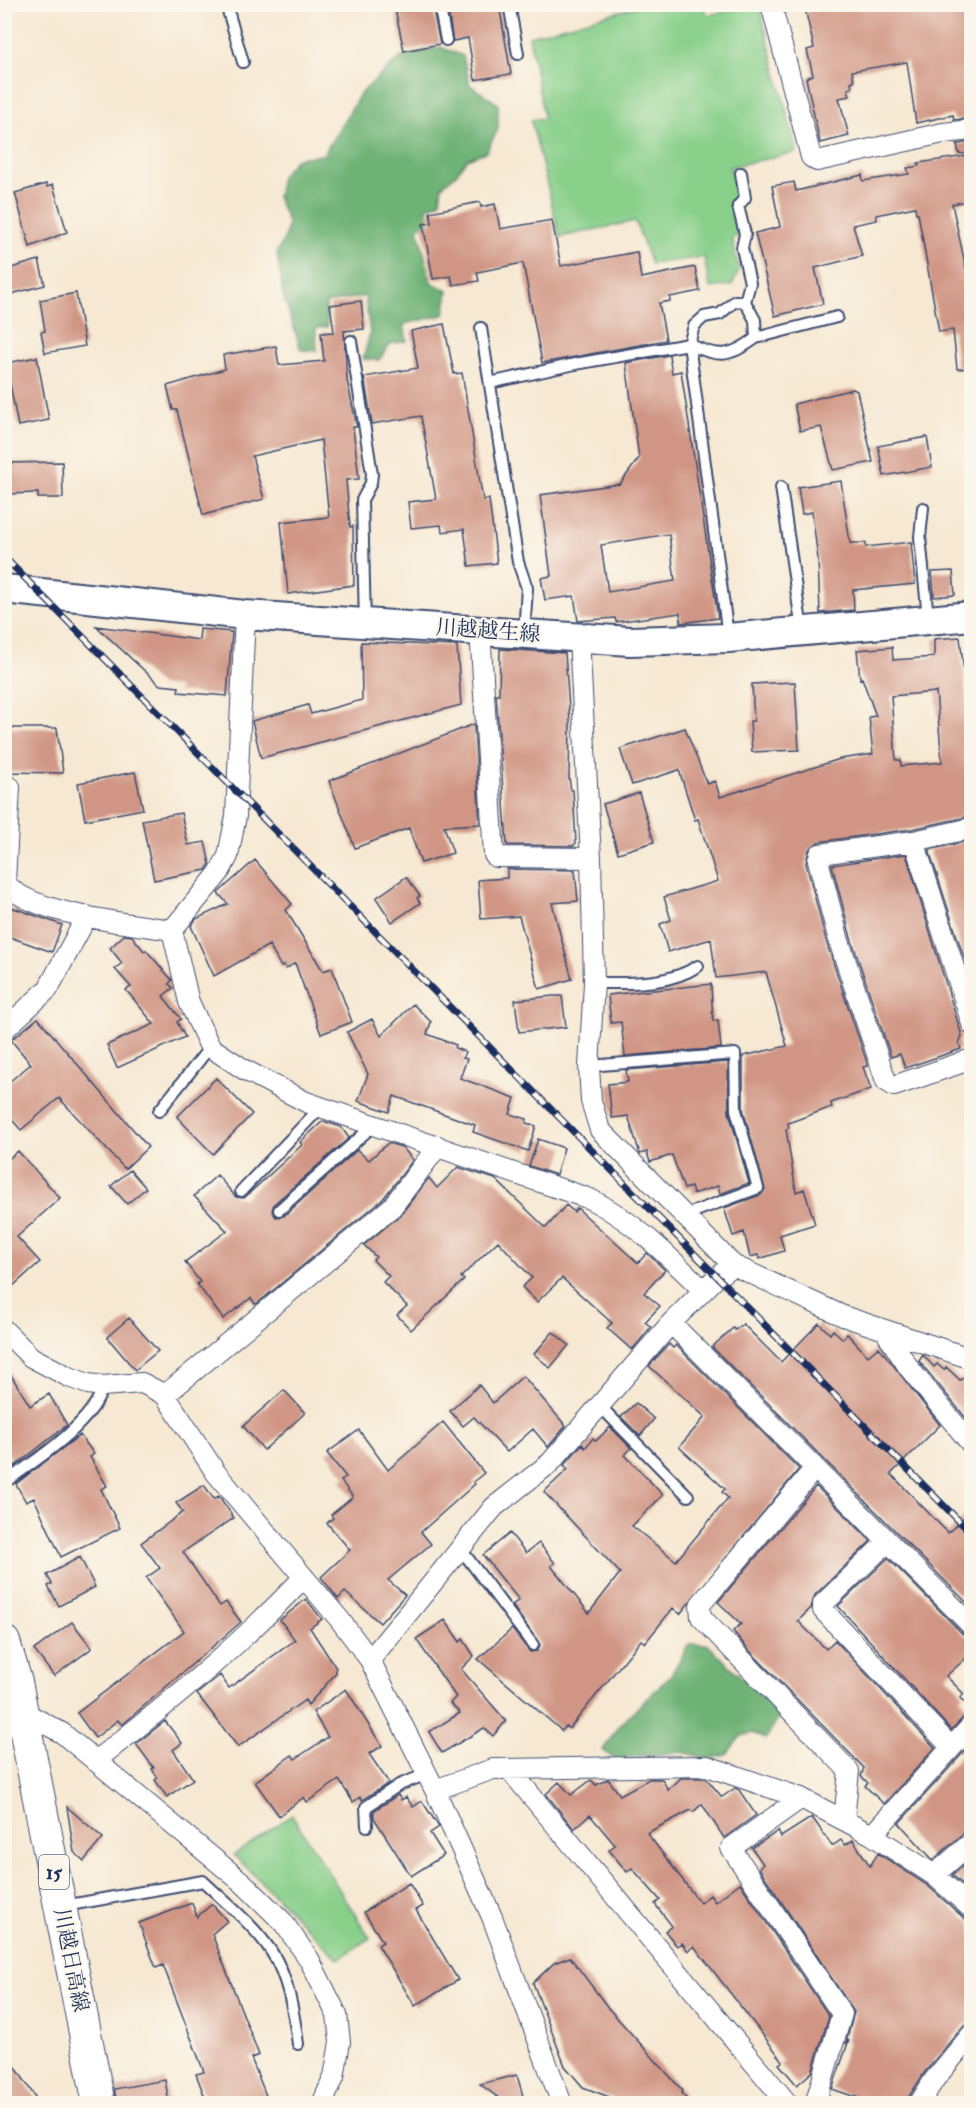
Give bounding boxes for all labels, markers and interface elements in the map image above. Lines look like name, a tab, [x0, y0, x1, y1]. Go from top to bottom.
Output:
street label: 川越越生線	[435, 614, 541, 648]
road number: 15	[39, 1855, 69, 1889]
street label: 川越日高線	[48, 1906, 94, 2014]

